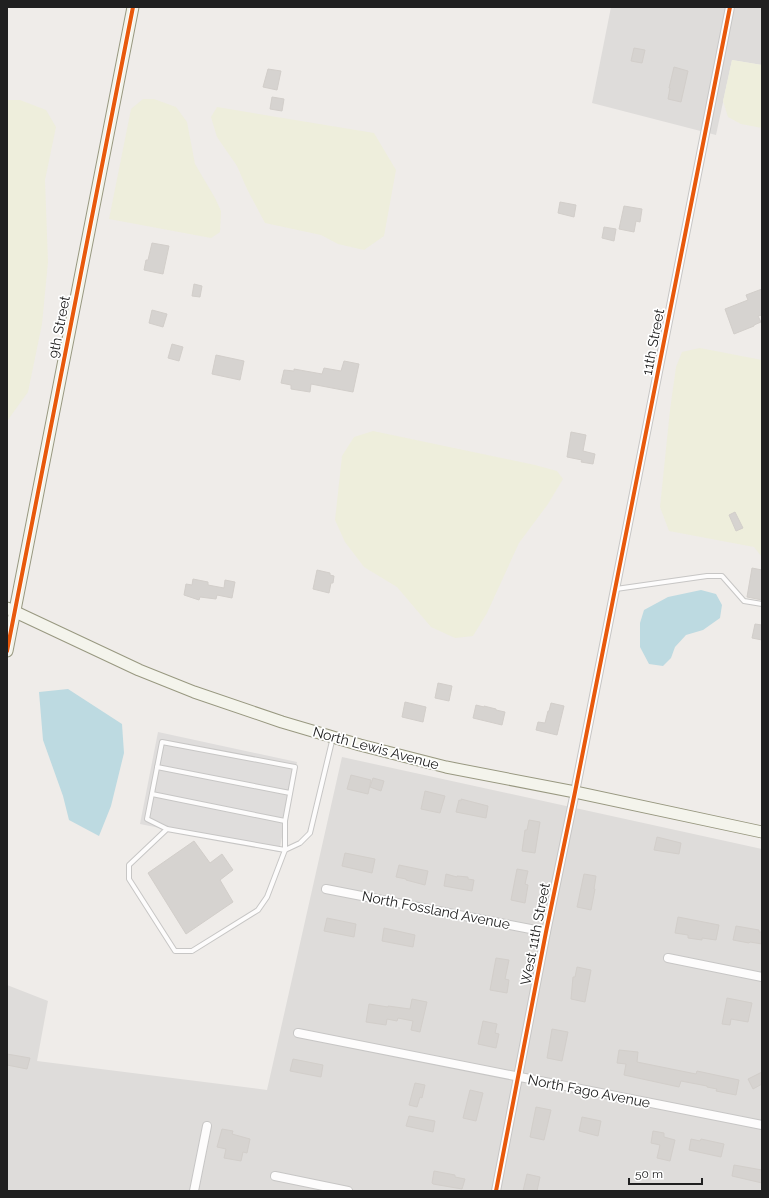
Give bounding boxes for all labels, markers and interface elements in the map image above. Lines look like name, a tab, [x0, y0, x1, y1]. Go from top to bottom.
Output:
street label: 9th Street	[45, 294, 73, 360]
street label: 11th Street	[639, 307, 667, 377]
street label: North Lewis Avenue	[311, 723, 441, 773]
street label: West 11th Street	[517, 881, 553, 987]
street label: North Fossland Avenue	[361, 888, 511, 932]
street label: North Fago Avenue	[526, 1071, 652, 1111]
scale bar	[629, 1160, 702, 1186]
text: 50 m	[635, 1167, 663, 1181]

